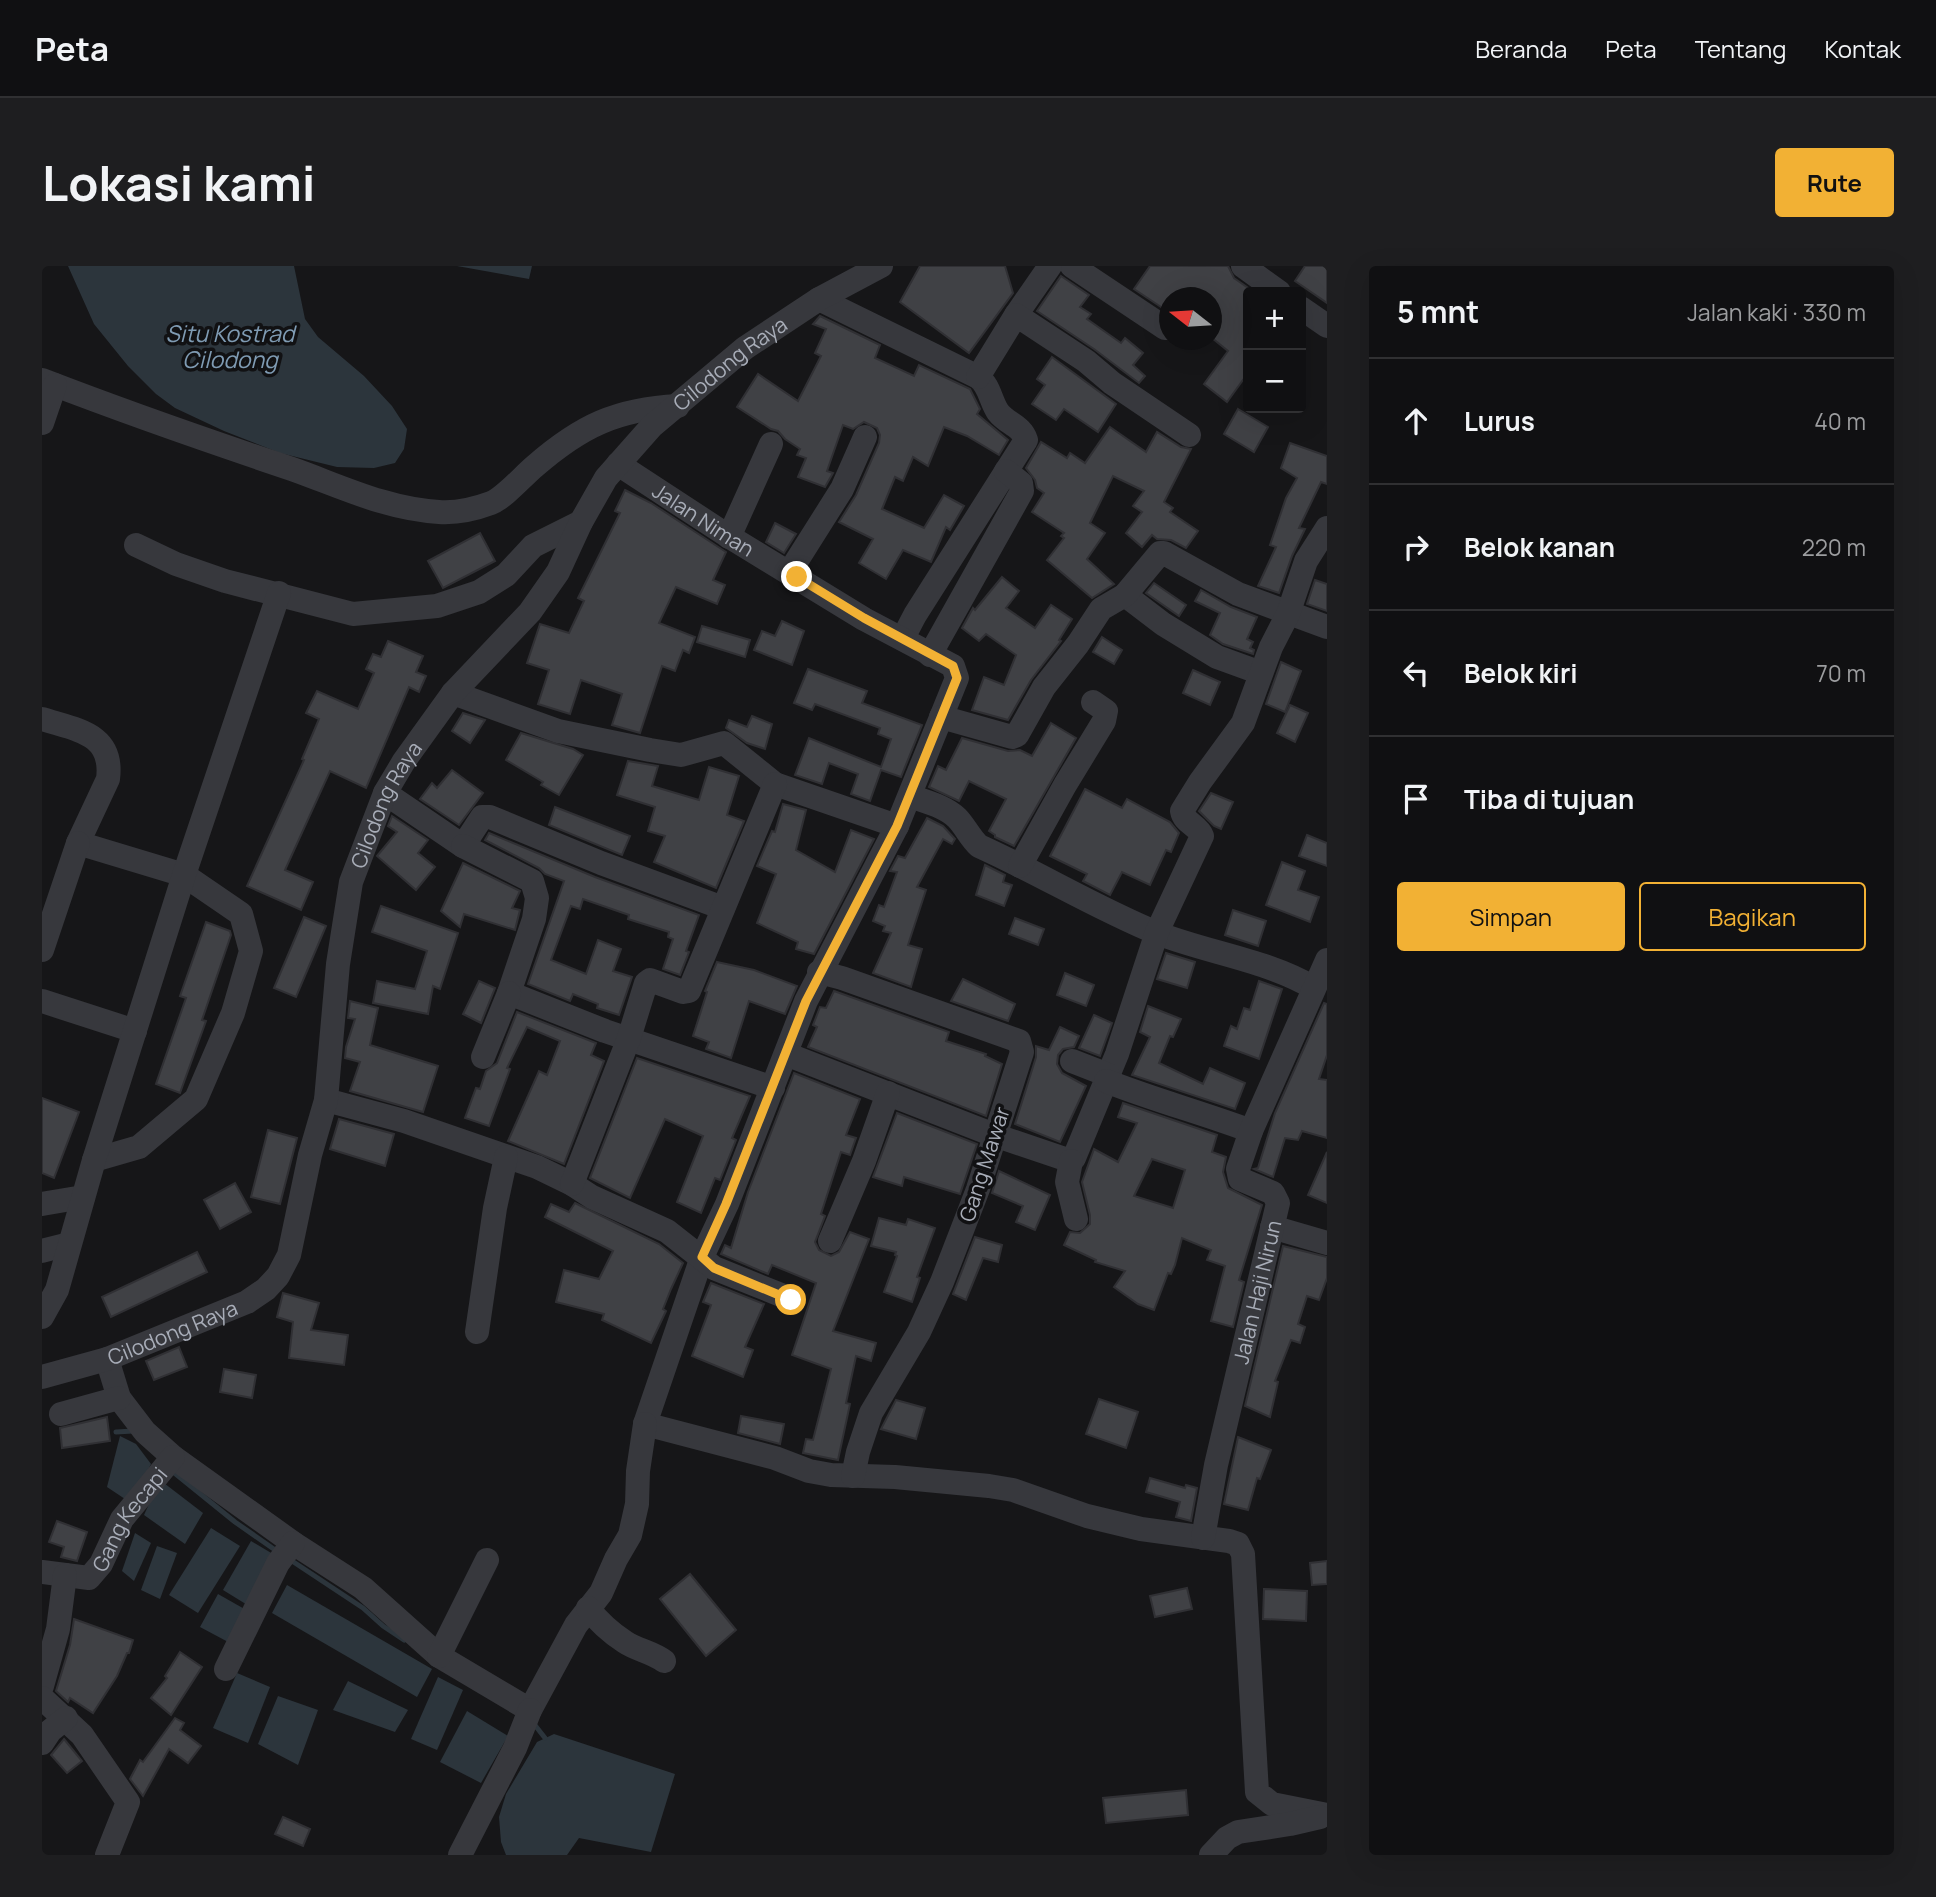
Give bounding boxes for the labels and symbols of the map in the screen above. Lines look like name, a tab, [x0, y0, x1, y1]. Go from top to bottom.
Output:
north arrow	[1159, 287, 1222, 350]
street label: Cilodong Raya	[667, 310, 792, 417]
water label: Situ Kostrad Cilodong	[166, 317, 298, 375]
street label: Jalan Niman	[647, 476, 760, 563]
route end	[781, 561, 812, 592]
street label: Cilodong Raya	[344, 735, 428, 872]
street label: Gang Mawar	[952, 1103, 1016, 1225]
street label: Jalan Haji Nirun	[1226, 1217, 1287, 1367]
route start	[775, 1284, 806, 1315]
street label: Cilodong Raya	[103, 1293, 241, 1371]
street label: Gang Kecapi	[85, 1461, 173, 1576]

